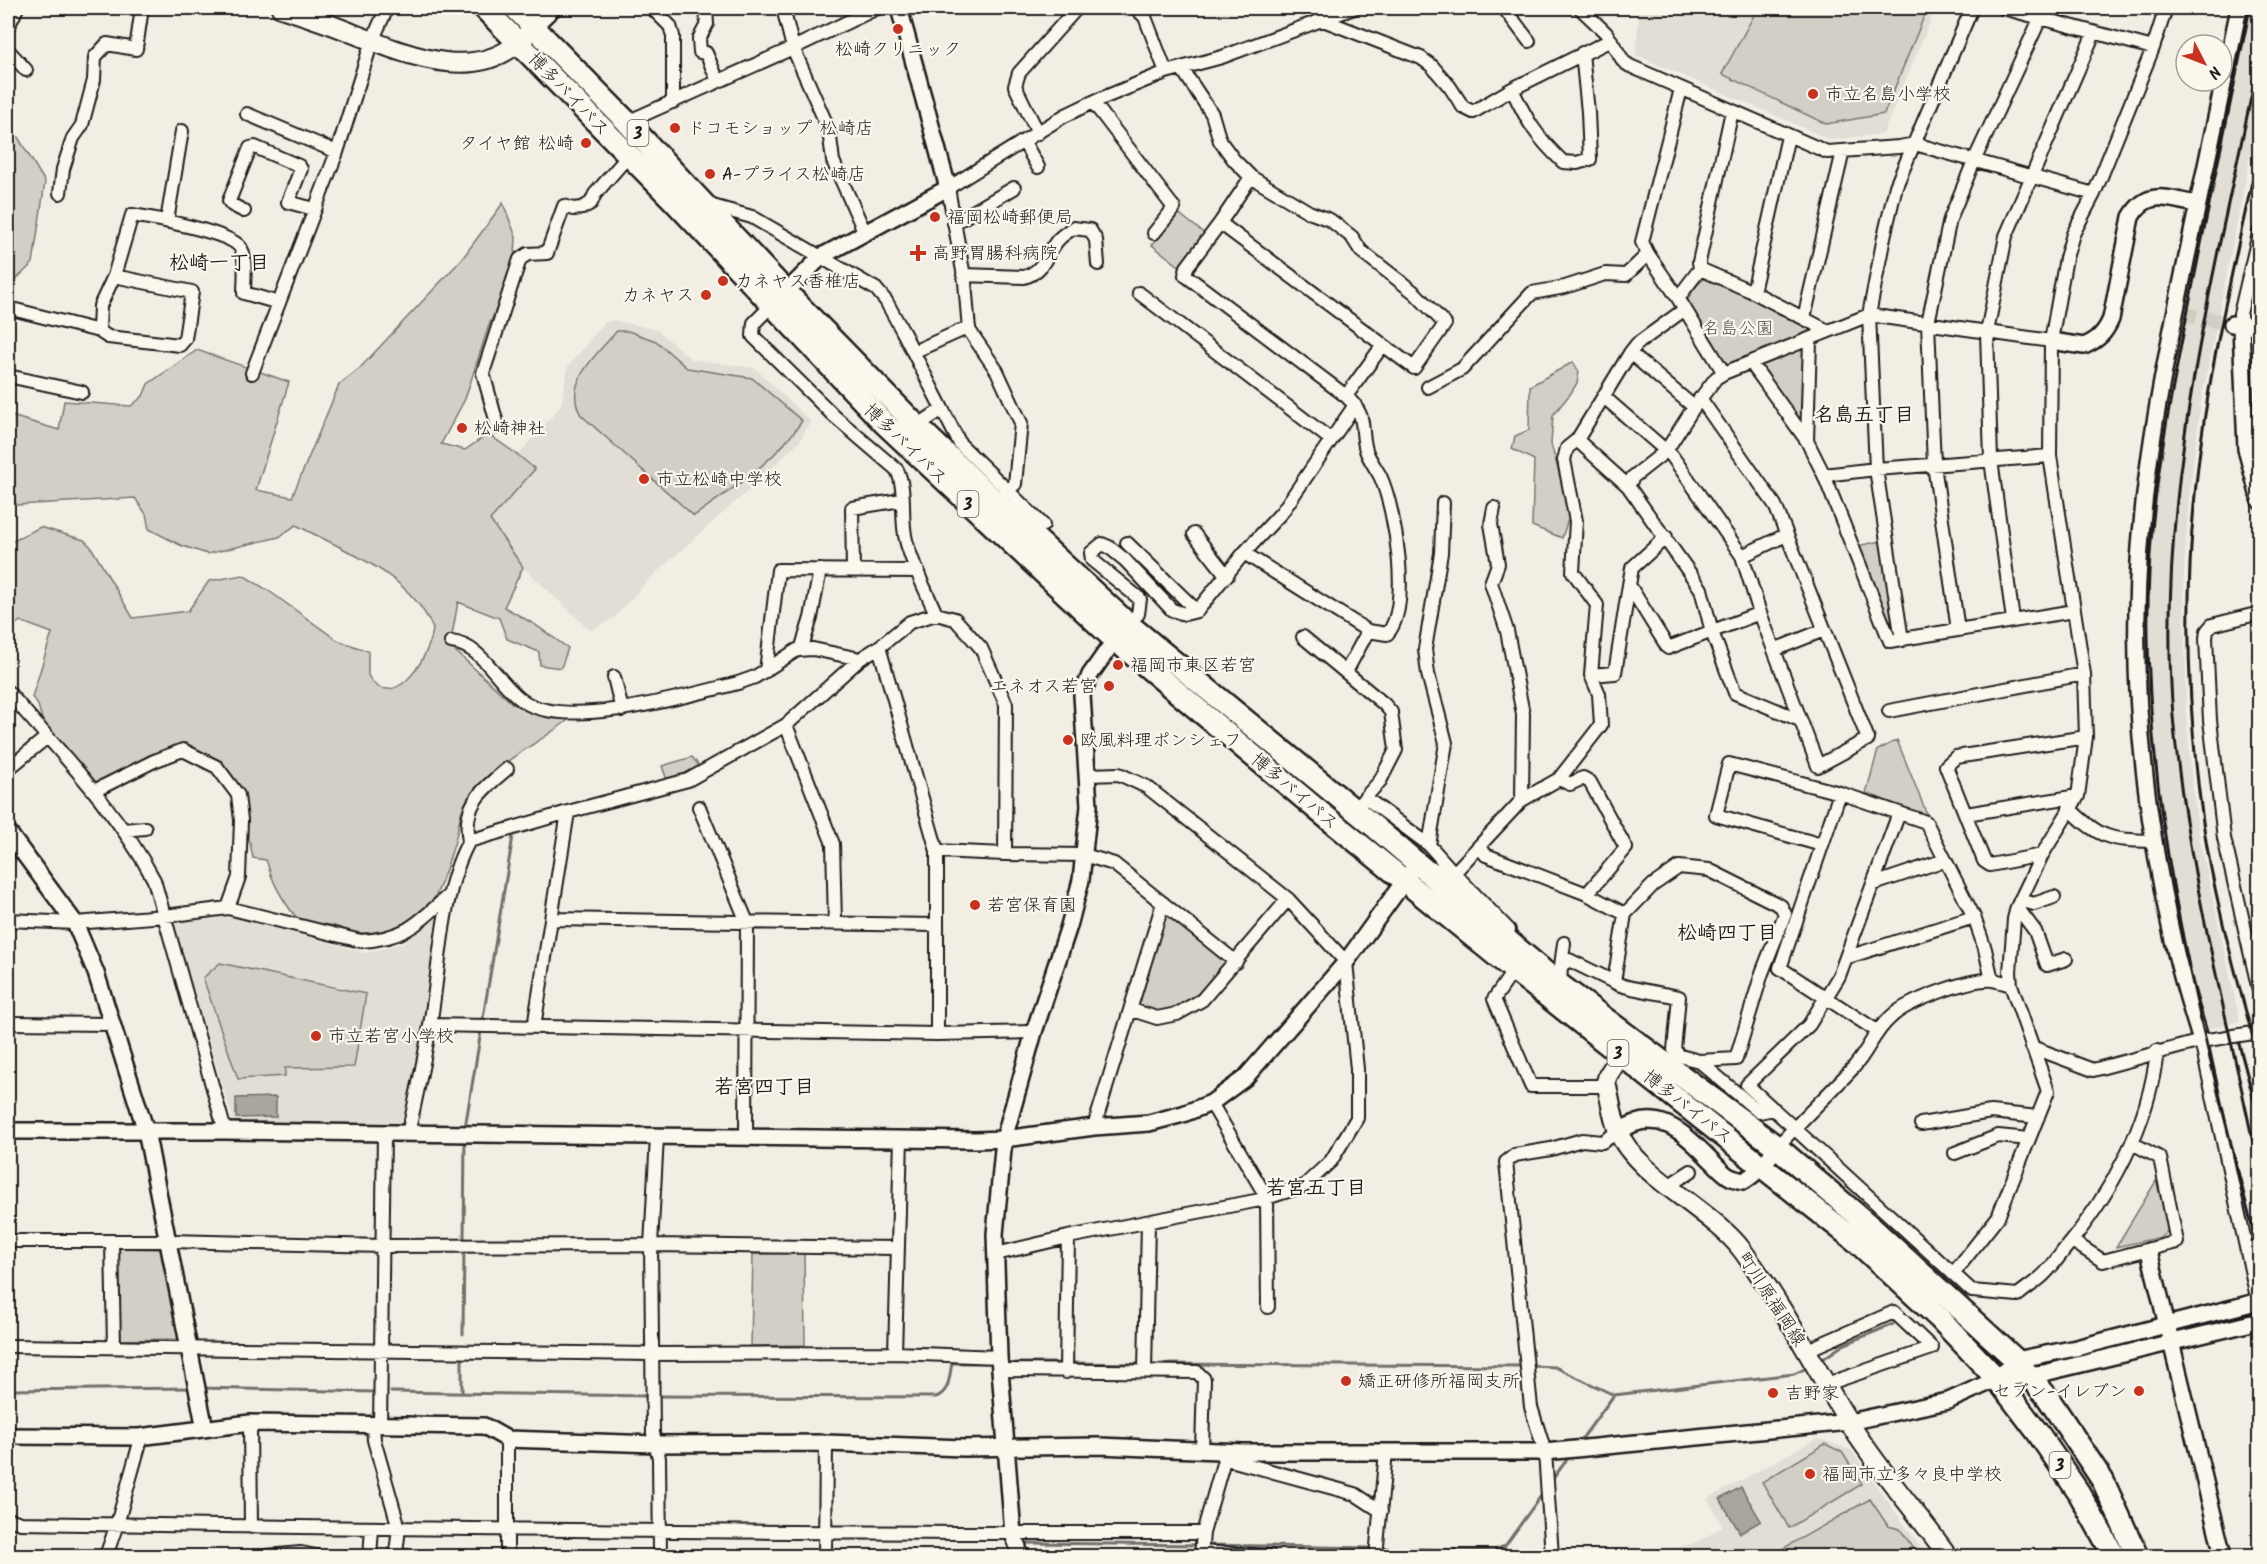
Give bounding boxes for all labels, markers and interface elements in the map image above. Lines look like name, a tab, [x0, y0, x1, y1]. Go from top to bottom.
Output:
marker: 松崎クリニック	[891, 22, 905, 36]
north arrow	[2174, 33, 2234, 93]
place label: 松崎クリニック	[835, 36, 961, 65]
street label: 博多バイパス	[520, 46, 616, 144]
text: N	[2201, 60, 2227, 84]
place label: 市立名島小学校	[1825, 81, 1951, 110]
marker: 市立名島小学校	[1806, 87, 1820, 101]
place label: ドコモショップ 松崎店	[687, 115, 874, 144]
road number: 3	[628, 120, 648, 146]
marker: ドコモショップ 松崎店	[668, 121, 682, 135]
place label: タイヤ館 松崎	[460, 130, 574, 159]
marker: タイヤ館 松崎	[579, 136, 593, 150]
place label: A-プライス松崎店	[722, 161, 866, 190]
marker: A-プライス松崎店	[703, 167, 717, 181]
place label: 福岡松崎郵便局	[947, 204, 1073, 233]
marker: 福岡松崎郵便局	[928, 210, 942, 224]
place label: 高野胃腸科病院	[932, 240, 1058, 269]
marker: 高野胃腸科病院	[909, 244, 927, 262]
district label: 松崎一丁目	[169, 248, 269, 280]
place label: カネヤス香椎店	[735, 268, 861, 297]
marker: カネヤス香椎店	[716, 274, 730, 288]
place label: カネヤス	[622, 282, 694, 311]
marker: カネヤス	[699, 288, 713, 302]
park label: 名島公園	[1702, 315, 1774, 344]
street label: 博多バイパス	[856, 397, 954, 493]
district label: 名島五丁目	[1814, 400, 1914, 432]
place label: 松崎神社	[474, 415, 546, 444]
marker: 松崎神社	[455, 421, 469, 435]
place label: 市立松崎中学校	[656, 466, 782, 495]
marker: 市立松崎中学校	[637, 472, 651, 486]
road number: 3	[958, 491, 978, 517]
place label: 福岡市東区若宮	[1130, 652, 1256, 681]
marker: 福岡市東区若宮	[1111, 658, 1125, 672]
place label: エネオス若宮	[990, 673, 1097, 702]
marker: エネオス若宮	[1102, 679, 1116, 693]
place label: 欧風料理ポンシェフ	[1080, 727, 1242, 756]
marker: 欧風料理ポンシェフ	[1061, 733, 1075, 747]
street label: 博多バイパス	[1243, 746, 1345, 838]
place label: 若宮保育園	[987, 892, 1077, 921]
marker: 若宮保育園	[968, 898, 982, 912]
district label: 松崎四丁目	[1677, 918, 1777, 950]
place label: 市立若宮小学校	[328, 1023, 454, 1052]
marker: 市立若宮小学校	[309, 1029, 323, 1043]
road number: 3	[1608, 1040, 1628, 1066]
street label: 博多バイパス	[1636, 1064, 1738, 1153]
district label: 若宮四丁目	[714, 1072, 814, 1104]
district label: 若宮五丁目	[1266, 1173, 1366, 1205]
street label: 町川原福岡線	[1729, 1247, 1812, 1353]
place label: 矯正研修所福岡支所	[1358, 1368, 1520, 1397]
marker: 矯正研修所福岡支所	[1339, 1374, 1353, 1388]
place label: セブン-イレブン	[1993, 1378, 2127, 1407]
place label: 吉野家	[1785, 1380, 1839, 1409]
marker: セブン-イレブン	[2132, 1384, 2146, 1398]
marker: 吉野家	[1766, 1386, 1780, 1400]
road number: 3	[2050, 1452, 2070, 1478]
place label: 福岡市立多々良中学校	[1822, 1461, 2002, 1490]
marker: 福岡市立多々良中学校	[1803, 1467, 1817, 1481]

